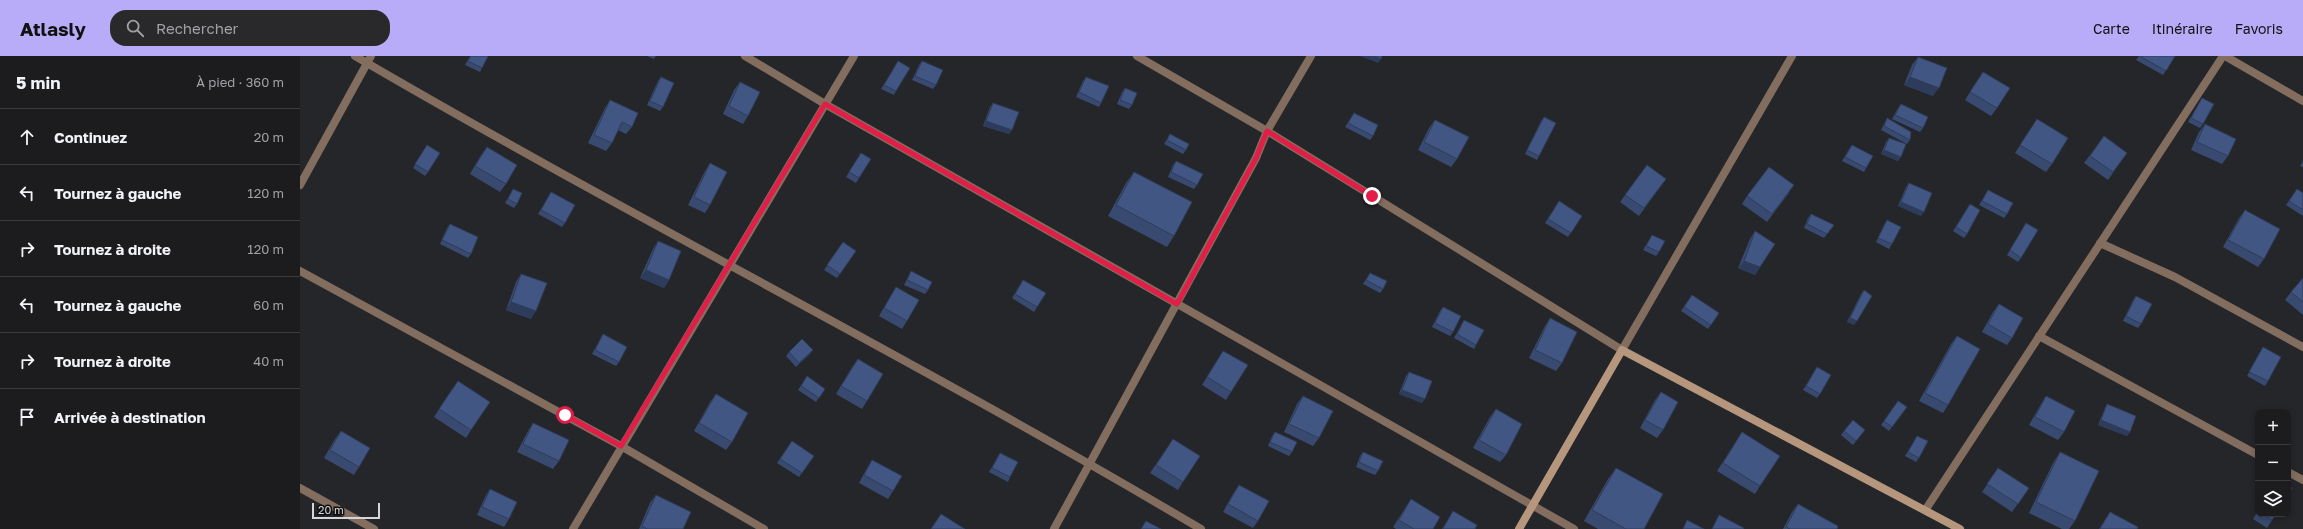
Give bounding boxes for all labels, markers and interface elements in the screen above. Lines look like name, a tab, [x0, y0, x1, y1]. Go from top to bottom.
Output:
search box	[110, 10, 390, 46]
text: Atlasly	[20, 17, 86, 40]
icon: search	[124, 17, 146, 39]
text: Rechercher	[156, 19, 238, 37]
text: Carte	[2093, 20, 2130, 37]
text: Itinéraire	[2152, 20, 2213, 37]
text: Favoris	[2235, 20, 2283, 37]
text: 5 min	[16, 72, 60, 93]
text: À pied · 360 m	[196, 74, 284, 90]
icon: ahead	[16, 126, 38, 148]
text: Continuez	[54, 128, 127, 146]
text: 20 m	[254, 129, 284, 145]
icon: left	[16, 182, 38, 204]
text: Tournez à gauche	[54, 184, 181, 202]
text: 120 m	[247, 185, 284, 201]
route end	[1363, 187, 1381, 205]
icon: right	[16, 238, 38, 260]
text: Tournez à droite	[54, 240, 171, 258]
text: 120 m	[247, 241, 284, 257]
icon: left	[16, 294, 38, 316]
text: Tournez à gauche	[54, 296, 181, 314]
text: 60 m	[253, 297, 284, 313]
icon: right	[16, 350, 38, 372]
text: Tournez à droite	[54, 352, 171, 370]
text: 40 m	[253, 353, 284, 369]
icon: arrive	[16, 406, 38, 428]
route start	[556, 406, 574, 424]
text: Arrivée à destination	[54, 408, 206, 426]
map controls	[2255, 409, 2291, 517]
button: +	[2255, 409, 2291, 445]
button: −	[2255, 445, 2291, 481]
button: layers	[2255, 481, 2291, 517]
scale bar	[312, 501, 380, 520]
text: 20 m	[318, 503, 344, 516]

